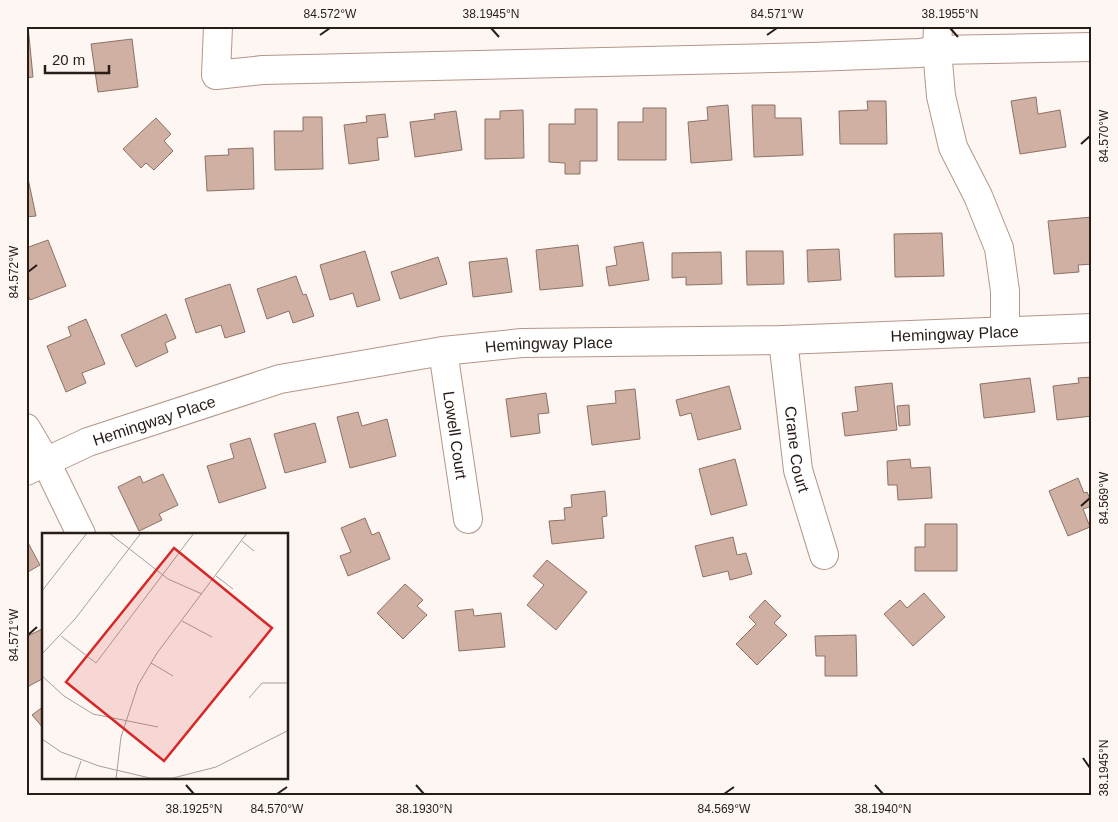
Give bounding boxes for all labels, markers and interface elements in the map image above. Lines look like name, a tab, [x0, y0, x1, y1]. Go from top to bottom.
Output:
text: 84.572°W	[304, 7, 357, 21]
text: 38.1945°N	[463, 7, 519, 21]
text: 84.571°W	[751, 7, 804, 21]
text: 38.1955°N	[922, 7, 978, 21]
scale bar	[45, 42, 109, 74]
text: 20 m	[52, 51, 85, 68]
text: 84.570°W	[1097, 109, 1111, 162]
text: 84.572°W	[7, 245, 21, 298]
street label: Hemingway Place	[890, 323, 1019, 345]
street label: Hemingway Place	[484, 334, 613, 356]
street label: Lowell Court	[440, 390, 470, 481]
street label: Hemingway Place	[91, 393, 218, 449]
street label: Crane Court	[782, 405, 812, 495]
text: 84.569°W	[1097, 471, 1111, 524]
inset map	[42, 533, 289, 780]
text: 84.571°W	[7, 608, 21, 661]
text: 38.1945°N	[1097, 740, 1111, 796]
text: 38.1925°N	[166, 802, 222, 816]
text: 84.570°W	[251, 802, 304, 816]
text: 38.1930°N	[396, 802, 452, 816]
text: 84.569°W	[698, 802, 751, 816]
text: 38.1940°N	[855, 802, 911, 816]

